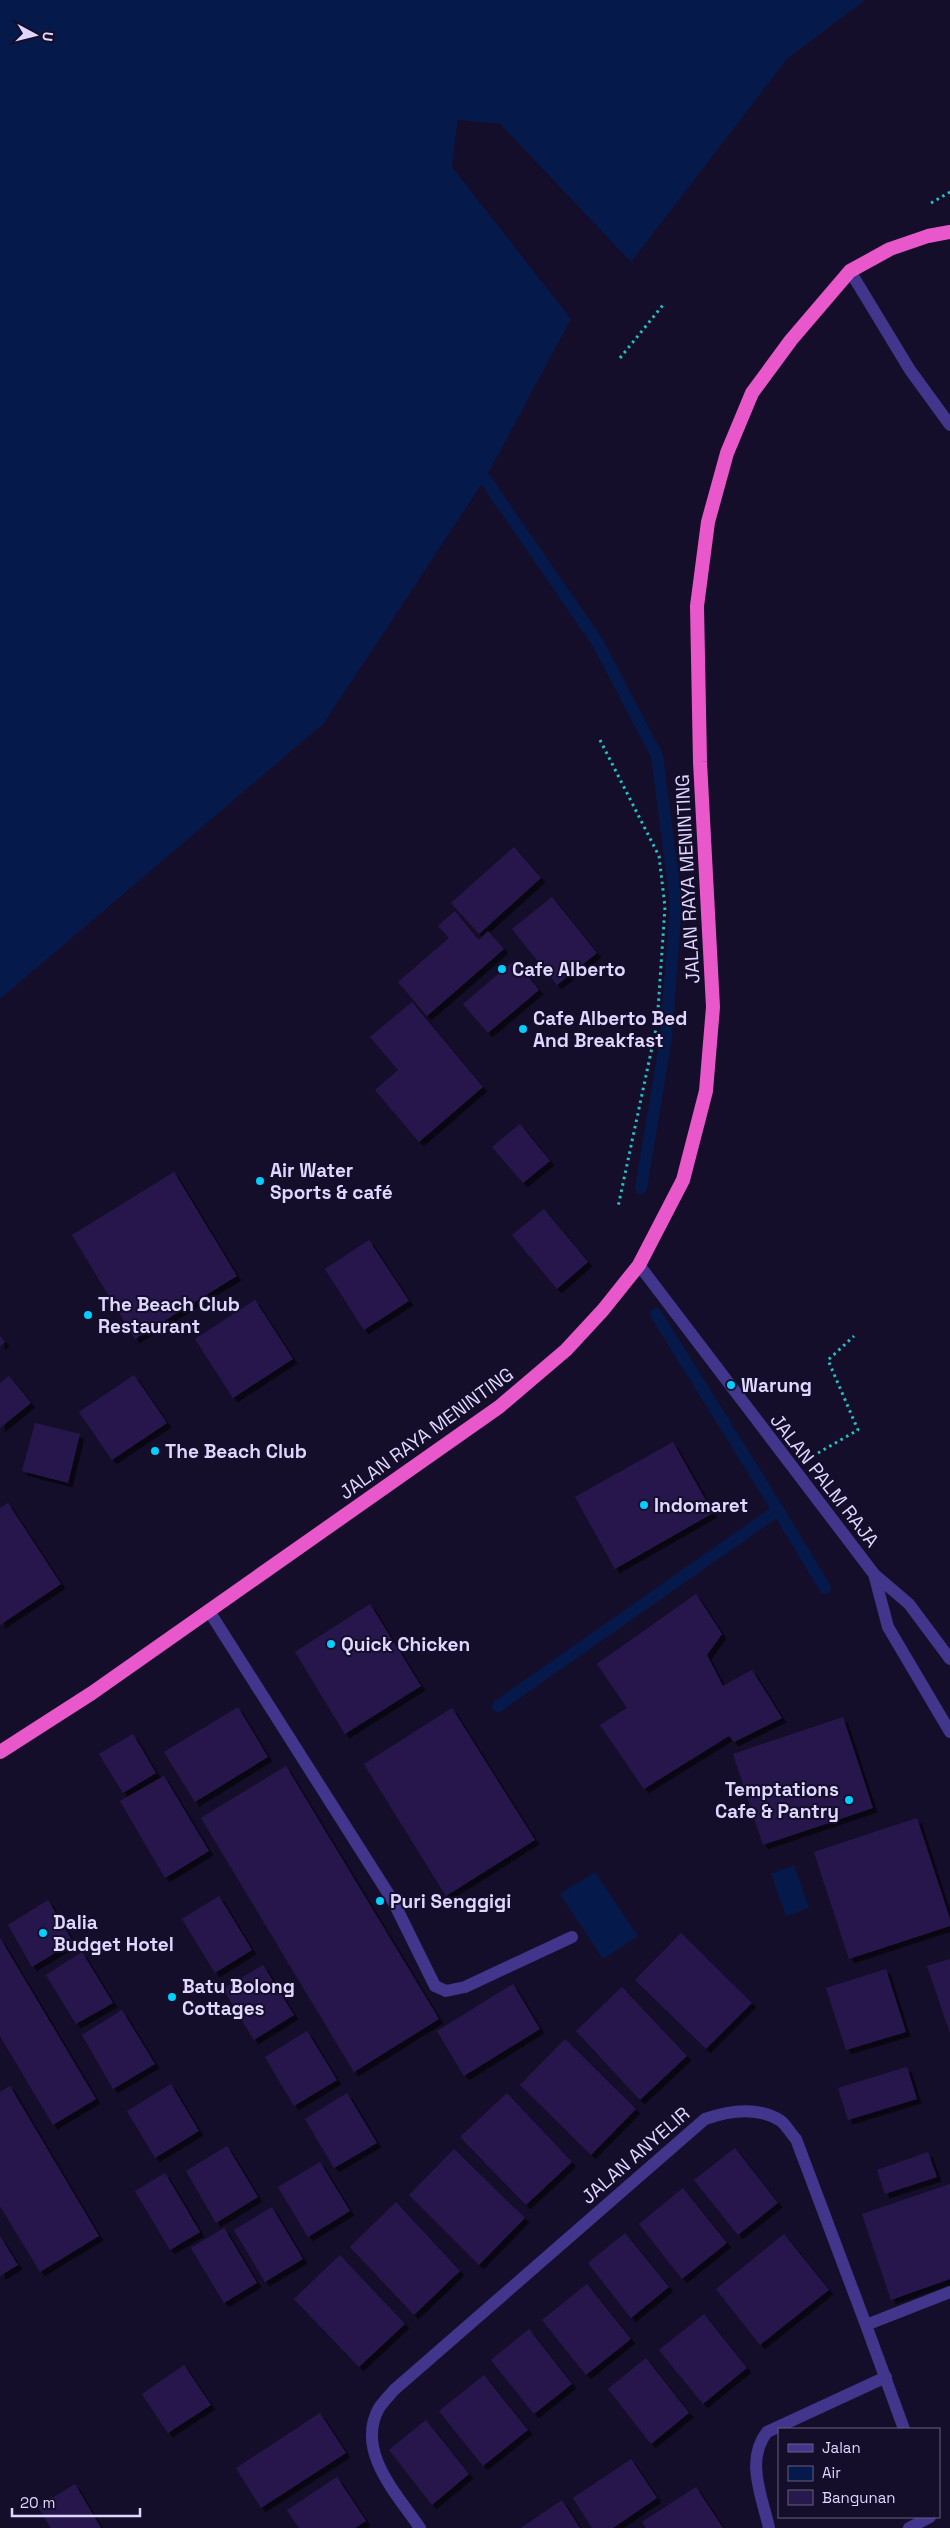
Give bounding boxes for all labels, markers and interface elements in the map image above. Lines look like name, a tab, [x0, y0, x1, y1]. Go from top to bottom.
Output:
north arrow	[10, 10, 60, 60]
text: U	[38, 31, 57, 42]
street label: JALAN RAYA MENINTING	[670, 774, 705, 984]
place label: Cafe Alberto	[512, 957, 626, 982]
marker: Cafe Alberto	[496, 963, 508, 975]
place label: Cafe Alberto Bed And Breakfast	[533, 1006, 687, 1053]
marker: Cafe Alberto Bed And Breakfast	[517, 1023, 529, 1035]
place label: Air Water Sports & café	[270, 1158, 393, 1205]
marker: Air Water Sports & café	[254, 1175, 266, 1187]
place label: The Beach Club Restaurant	[98, 1292, 240, 1339]
marker: The Beach Club Restaurant	[82, 1309, 94, 1321]
street label: JALAN RAYA MENINTING	[334, 1362, 518, 1505]
place label: Warung	[741, 1373, 812, 1398]
marker: Warung	[725, 1379, 737, 1391]
street label: JALAN PALM RAJA	[765, 1408, 885, 1552]
place label: The Beach Club	[165, 1439, 307, 1464]
marker: The Beach Club	[149, 1445, 161, 1457]
place label: Indomaret	[654, 1493, 748, 1518]
marker: Indomaret	[638, 1499, 650, 1511]
place label: Quick Chicken	[341, 1632, 470, 1657]
marker: Quick Chicken	[325, 1638, 337, 1650]
place label: Temptations Cafe & Pantry	[715, 1777, 839, 1824]
marker: Temptations Cafe & Pantry	[843, 1794, 855, 1806]
place label: Puri Senggigi	[390, 1889, 511, 1914]
marker: Puri Senggigi	[374, 1895, 386, 1907]
place label: Dalia Budget Hotel	[53, 1910, 174, 1957]
marker: Dalia Budget Hotel	[37, 1927, 49, 1939]
place label: Batu Bolong Cottages	[182, 1974, 295, 2021]
marker: Batu Bolong Cottages	[166, 1991, 178, 2003]
street label: JALAN ANYELIR	[576, 2101, 695, 2209]
legend	[778, 2428, 940, 2518]
text: Jalan	[822, 2438, 861, 2457]
text: Air	[822, 2463, 841, 2482]
scale bar	[12, 2486, 140, 2518]
text: Bangunan	[822, 2488, 896, 2507]
text: 20 m	[20, 2493, 55, 2512]

